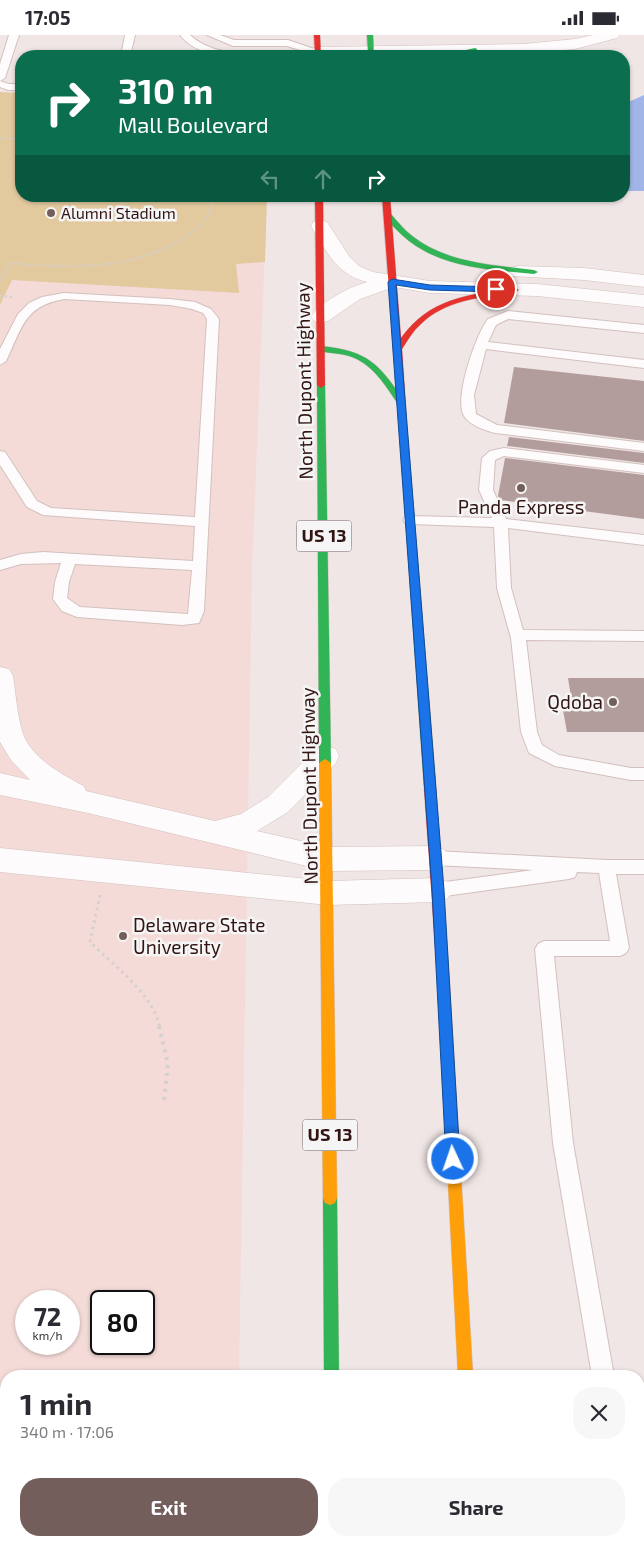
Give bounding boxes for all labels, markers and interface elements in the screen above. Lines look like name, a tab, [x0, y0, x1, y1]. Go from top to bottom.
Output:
text: 17:05	[25, 6, 71, 29]
text: 310 m	[118, 69, 213, 111]
icon: right	[35, 70, 100, 135]
text: Mall Boulevard	[118, 111, 269, 137]
icon: left	[256, 165, 284, 193]
icon: ahead	[309, 165, 337, 193]
icon: right	[362, 165, 390, 193]
place label: Alumni Stadium	[61, 203, 176, 222]
marker: Alumni Stadium	[45, 207, 57, 219]
pin	[475, 268, 517, 310]
icon: arrive	[482, 275, 510, 303]
street label: North Dupont Highway	[290, 282, 317, 480]
marker: Panda Express	[515, 482, 527, 494]
place label: Panda Express	[458, 495, 584, 518]
road number: US 13	[296, 521, 352, 551]
street label: North Dupont Highway	[295, 687, 322, 885]
place label: Qdoba	[547, 690, 603, 713]
marker: Qdoba	[607, 696, 619, 708]
place label: Delaware State University	[133, 913, 265, 958]
marker: Delaware State University	[117, 930, 129, 942]
road number: US 13	[302, 1119, 358, 1151]
position arrow	[426, 1132, 478, 1184]
speed limit sign: 80	[90, 1290, 155, 1355]
text: 72	[34, 1301, 61, 1331]
text: km/h	[33, 1328, 62, 1342]
text: 1 min	[20, 1385, 92, 1421]
button: close	[573, 1387, 625, 1439]
text: 340 m · 17:06	[20, 1422, 114, 1441]
button: Exit	[20, 1478, 318, 1536]
button: Share	[328, 1478, 625, 1536]

